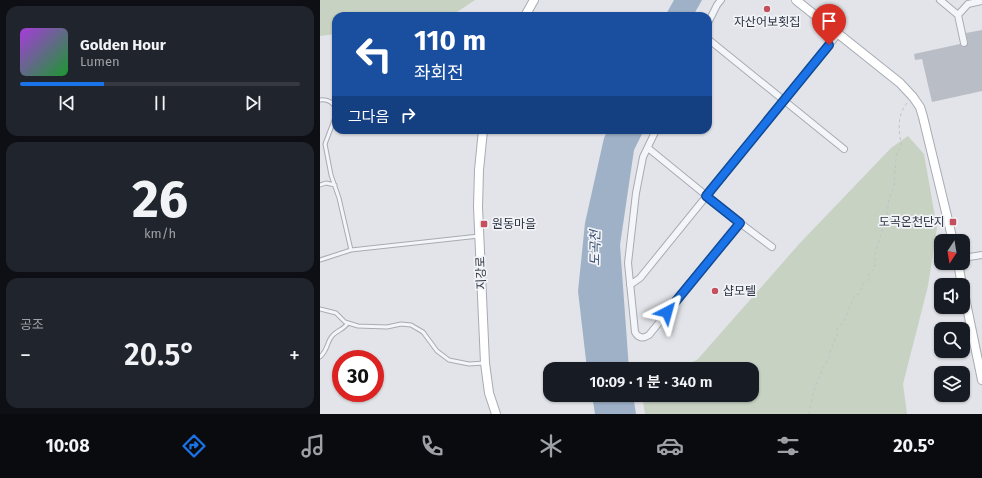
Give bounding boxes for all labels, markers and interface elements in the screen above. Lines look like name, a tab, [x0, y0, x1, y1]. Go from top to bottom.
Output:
marker: 자산어보횟집	[762, 4, 772, 14]
pin	[812, 4, 846, 45]
icon: arrive	[818, 10, 840, 32]
place label: 자산어보횟집	[734, 15, 800, 29]
text: 110 m	[414, 24, 486, 57]
icon: left	[348, 28, 400, 80]
text: Golden Hour	[80, 36, 166, 54]
text: Lumen	[80, 54, 120, 69]
text: 좌회전	[414, 62, 464, 84]
icon: previous	[56, 92, 78, 114]
icon: pause	[149, 92, 171, 114]
icon: next	[242, 92, 264, 114]
icon: right	[397, 104, 419, 126]
text: 그다음	[348, 108, 389, 126]
text: 26	[132, 168, 188, 231]
place label: 도곡온천단지	[879, 215, 945, 229]
place label: 원동마을	[492, 217, 536, 231]
marker: 도곡온천단지	[948, 217, 958, 227]
marker: 원동마을	[479, 219, 489, 229]
text: km/h	[144, 226, 176, 241]
water label: 도곡천	[587, 229, 603, 266]
north arrow	[934, 234, 970, 270]
map controls	[934, 234, 970, 402]
street label: 지강로	[473, 256, 489, 290]
button: sound	[934, 278, 970, 314]
place label: 샵모텔	[723, 284, 756, 298]
marker: 샵모텔	[710, 286, 720, 296]
position arrow	[646, 291, 688, 333]
text: 공조	[20, 317, 44, 332]
button: search	[934, 322, 970, 358]
text: 20.5°	[124, 337, 196, 373]
text: −	[20, 342, 31, 369]
text: +	[289, 342, 300, 369]
speed limit sign: 30	[332, 350, 384, 402]
button: layers	[934, 366, 970, 402]
text: 10:09 · 1 분 · 340 m	[589, 373, 713, 391]
icon: directions	[180, 432, 208, 460]
icon: music	[299, 432, 327, 460]
icon: phone	[418, 432, 446, 460]
icon: climate	[537, 432, 565, 460]
icon: car	[656, 432, 684, 460]
icon: filters	[774, 432, 802, 460]
text: 10:08	[45, 435, 90, 457]
text: 20.5°	[893, 435, 936, 457]

